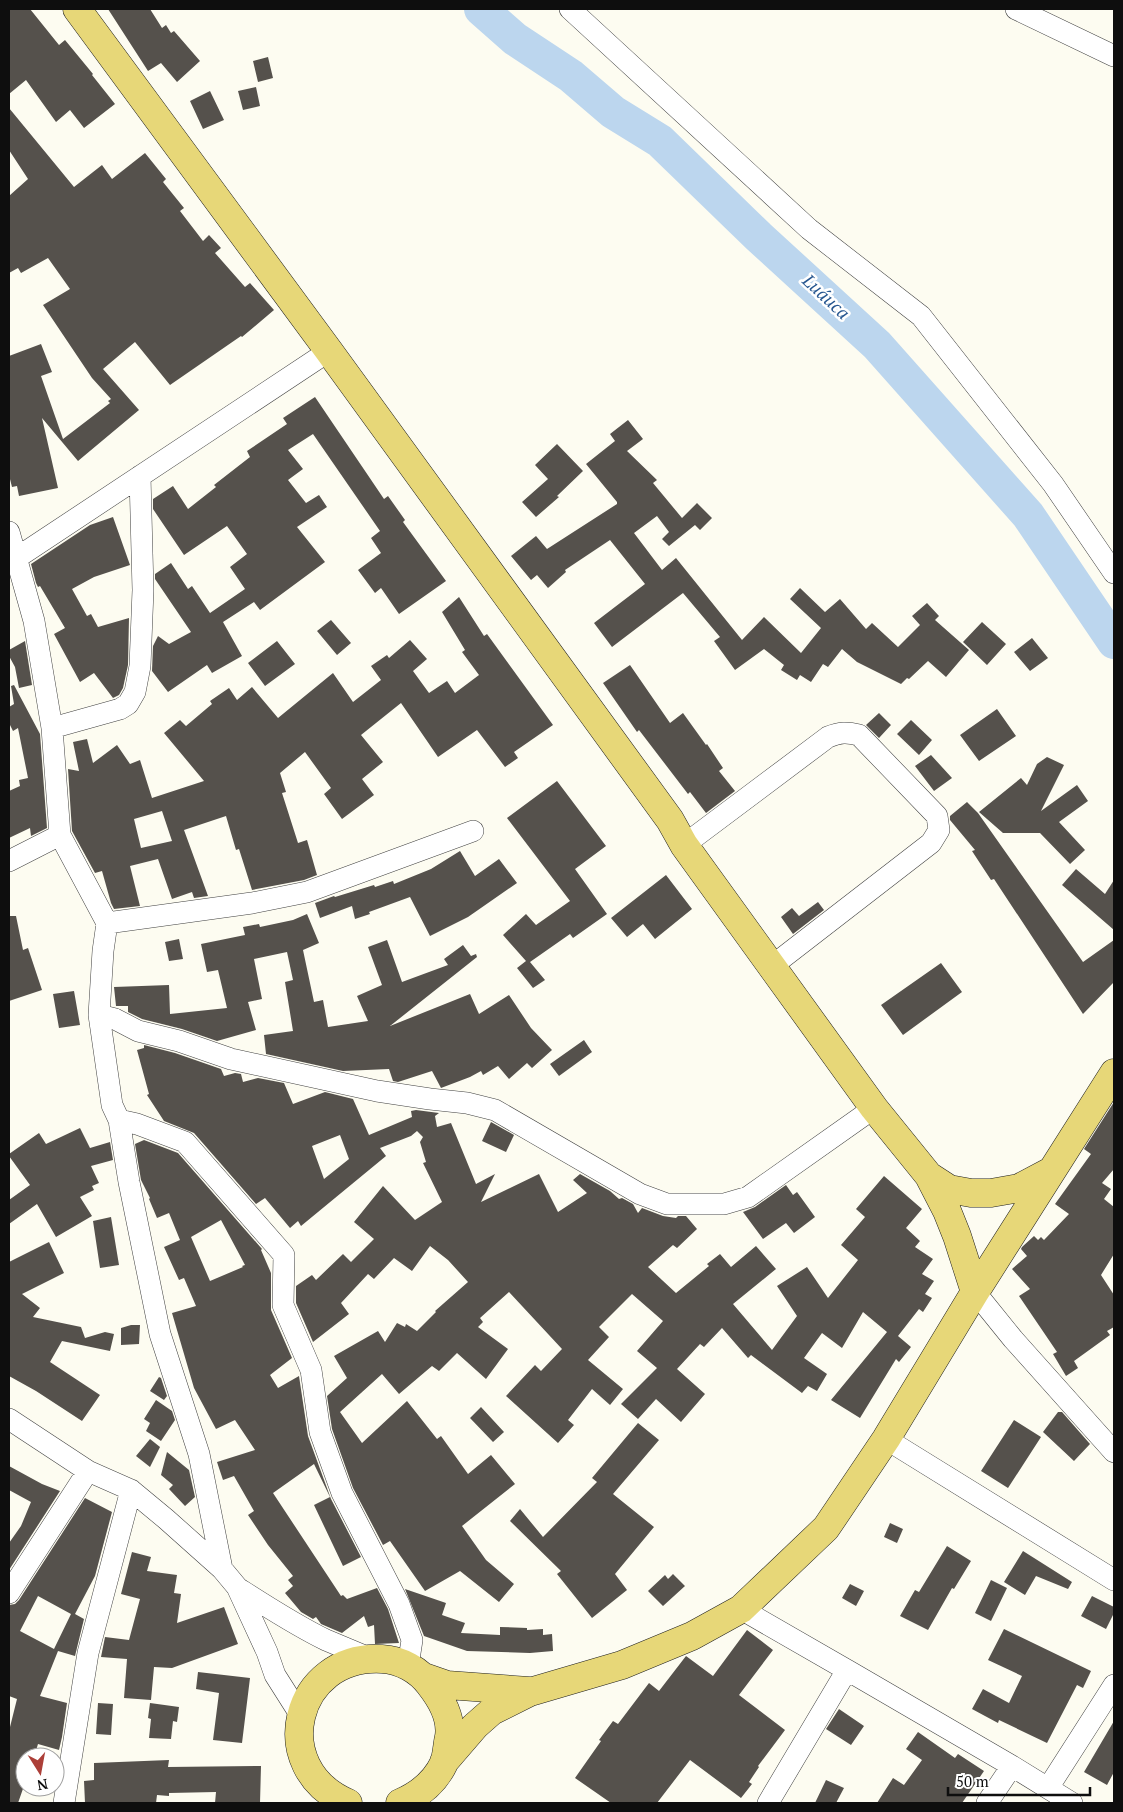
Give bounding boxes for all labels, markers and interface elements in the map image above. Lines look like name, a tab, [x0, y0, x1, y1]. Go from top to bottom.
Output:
water label: Luáuca	[797, 268, 855, 324]
north arrow	[15, 1747, 65, 1797]
scale bar	[948, 1764, 1090, 1796]
text: 50 m	[956, 1771, 989, 1791]
text: N	[35, 1775, 50, 1796]

